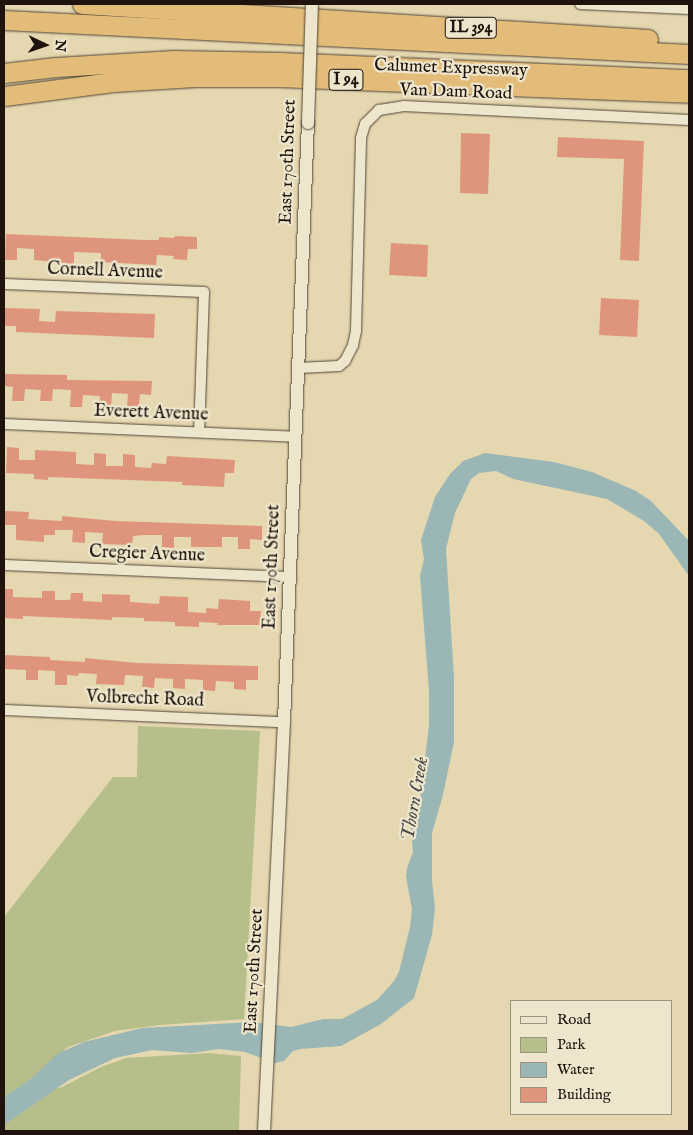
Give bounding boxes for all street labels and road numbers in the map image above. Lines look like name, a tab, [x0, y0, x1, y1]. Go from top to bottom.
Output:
road number: IL 394	[445, 14, 497, 42]
street label: Calumet Expressway	[374, 56, 528, 82]
road number: I 94	[327, 66, 365, 94]
street label: Van Dam Road	[399, 80, 513, 106]
street label: East 170th Street	[276, 99, 302, 225]
street label: Cornell Avenue	[47, 259, 163, 285]
street label: Everett Avenue	[93, 401, 209, 427]
street label: East 170th Street	[260, 504, 286, 630]
street label: Cregier Avenue	[89, 542, 205, 568]
street label: Volbrecht Road	[86, 687, 204, 713]
street label: East 170th Street	[241, 908, 269, 1034]

